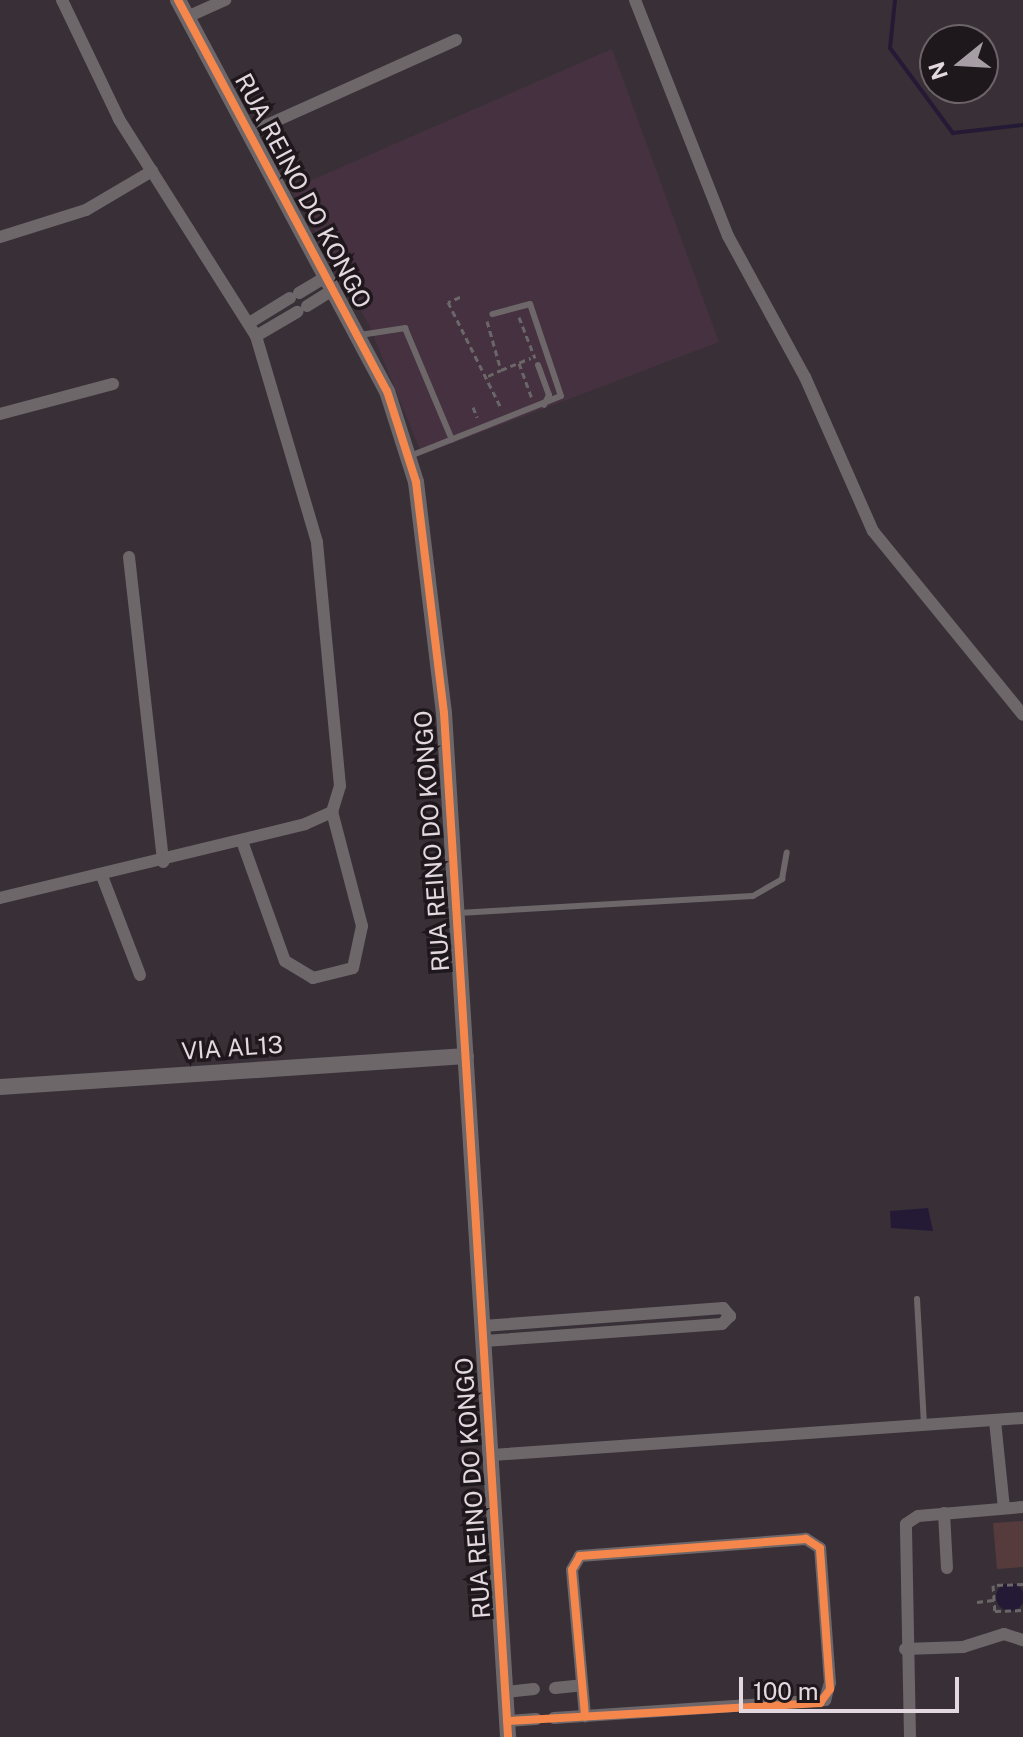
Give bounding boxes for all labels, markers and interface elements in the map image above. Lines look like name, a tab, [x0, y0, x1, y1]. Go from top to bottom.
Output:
north arrow	[919, 24, 999, 104]
text: N	[923, 59, 953, 83]
street label: RUA REINO DO KONGO	[229, 69, 377, 313]
street label: RUA REINO DO KONGO	[409, 709, 455, 973]
street label: VIA AL13	[180, 1030, 284, 1066]
street label: RUA REINO DO KONGO	[450, 1356, 496, 1620]
scale bar	[743, 1661, 963, 1711]
text: 100 m	[753, 1677, 819, 1705]

